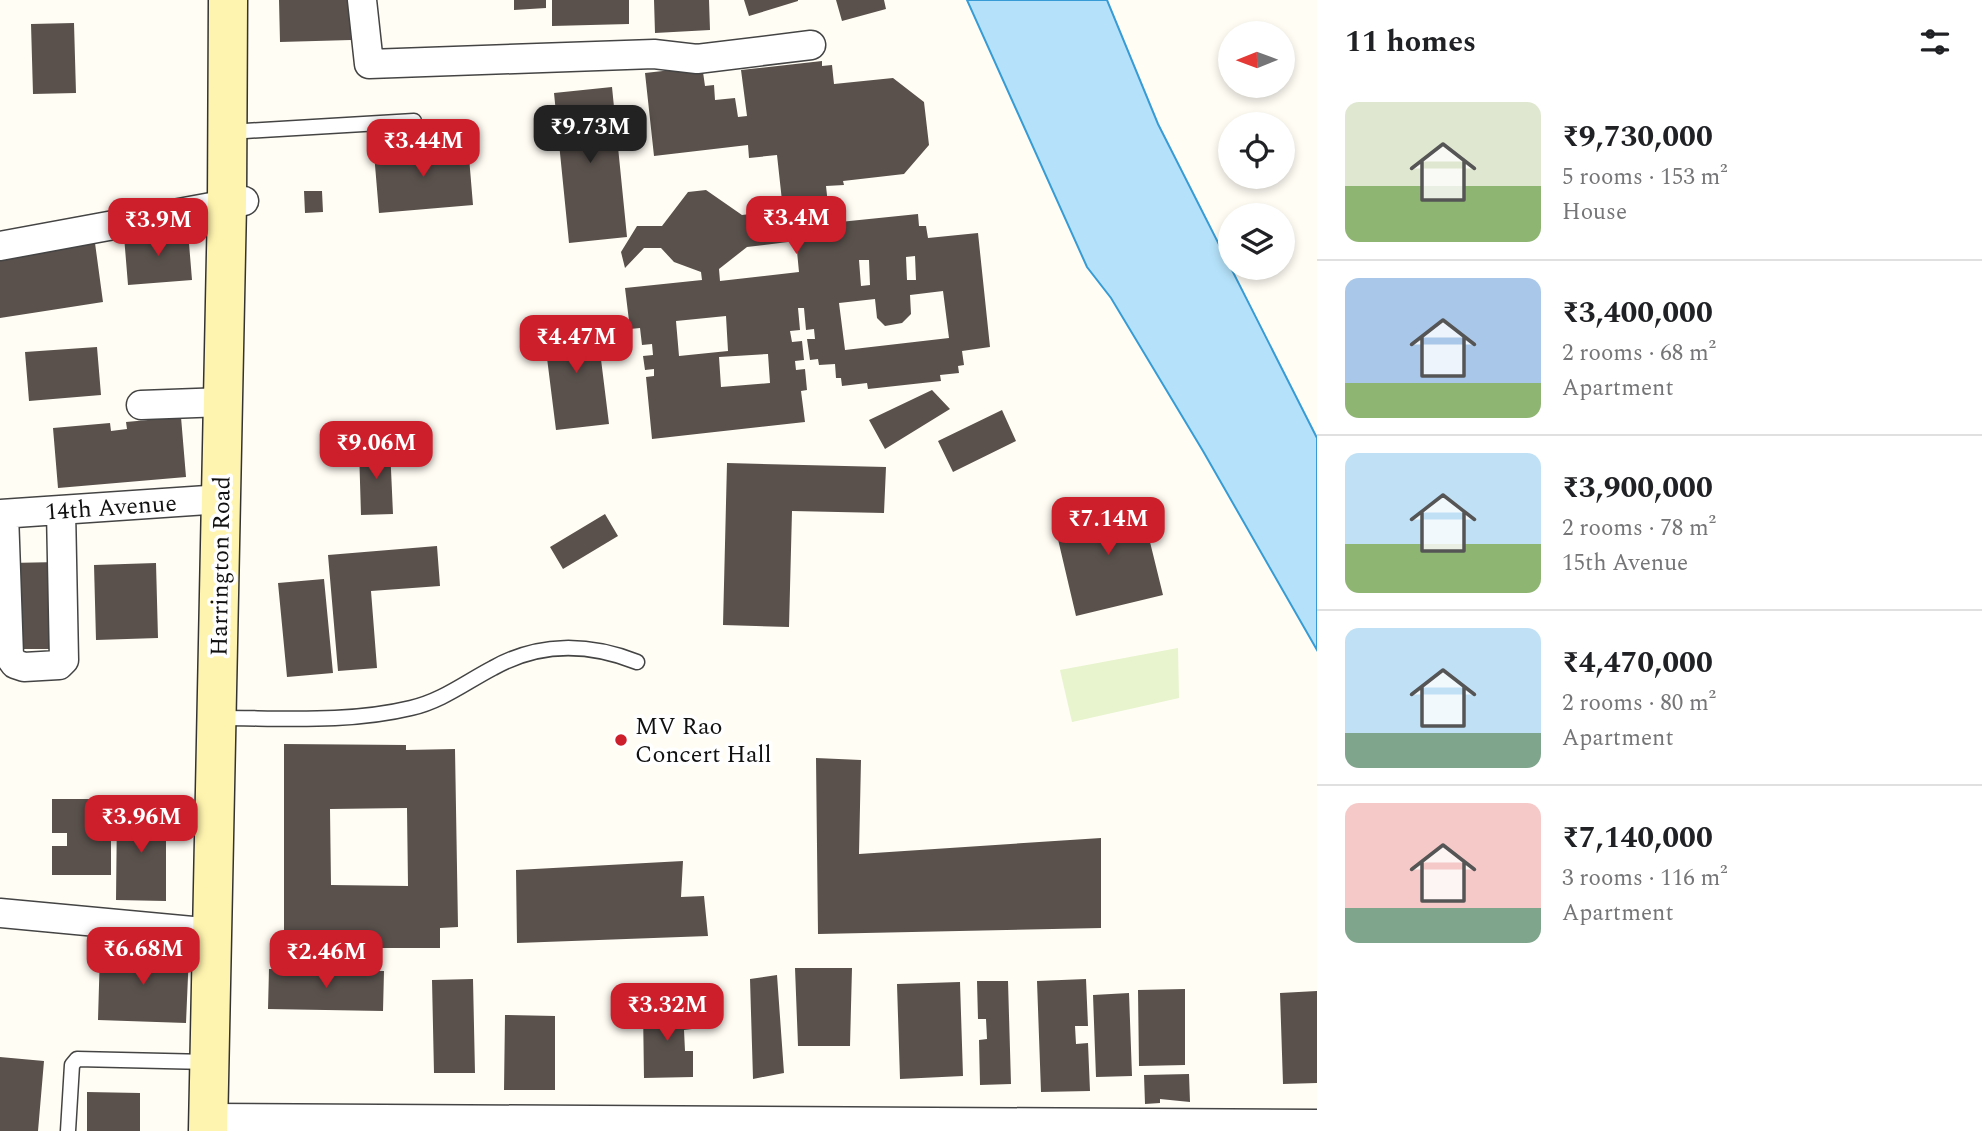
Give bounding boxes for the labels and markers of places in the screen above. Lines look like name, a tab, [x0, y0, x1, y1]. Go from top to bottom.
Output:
pin: ₹9.73M	[533, 106, 647, 165]
pin: ₹3.44M	[366, 120, 480, 179]
pin: ₹3.4M	[747, 196, 845, 256]
pin: ₹3.9M	[109, 198, 207, 258]
pin: ₹4.47M	[519, 316, 633, 375]
pin: ₹9.06M	[319, 421, 433, 481]
pin: ₹7.14M	[1051, 498, 1165, 557]
place label: MV Rao Concert Hall	[635, 709, 772, 773]
marker: MV Rao Concert Hall	[613, 732, 629, 748]
pin: ₹3.96M	[84, 796, 198, 855]
pin: ₹6.68M	[86, 928, 200, 987]
pin: ₹2.46M	[269, 930, 383, 990]
pin: ₹3.32M	[610, 984, 724, 1043]

